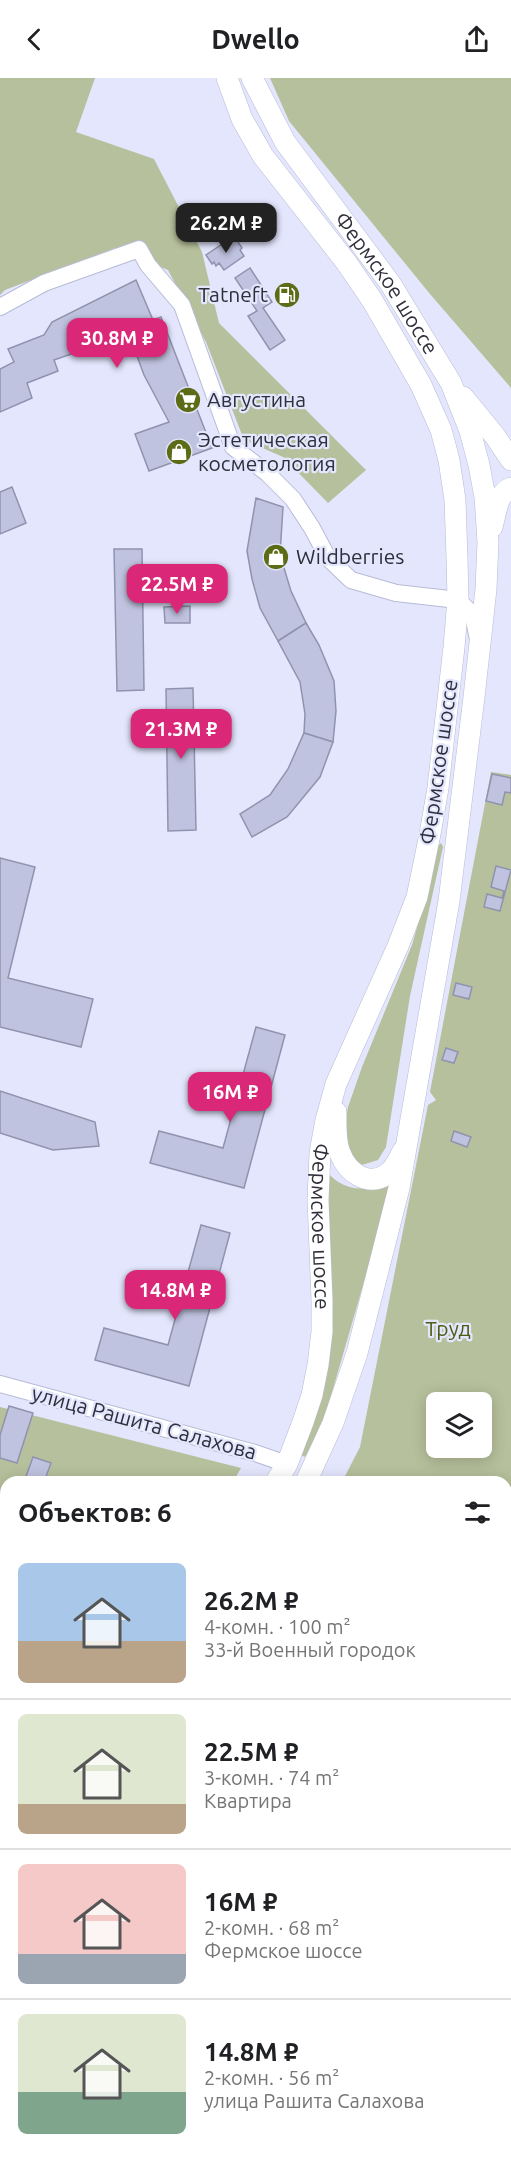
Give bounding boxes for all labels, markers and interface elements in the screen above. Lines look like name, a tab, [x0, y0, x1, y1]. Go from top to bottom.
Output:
icon: back	[18, 23, 51, 56]
icon: share	[460, 23, 493, 56]
text: Dwello	[211, 24, 300, 54]
pin: 26.2M ₽	[171, 203, 281, 254]
street label: Фермское шоссе	[330, 207, 444, 358]
text: 26.2M ₽	[190, 211, 262, 234]
fuel station icon: Tatneft	[272, 280, 302, 310]
place label: Tatneft	[198, 282, 268, 306]
pin: 30.8M ₽	[62, 318, 172, 369]
text: 30.8M ₽	[81, 326, 153, 349]
supermarket icon: Августина	[173, 385, 203, 415]
place label: Августина	[207, 387, 306, 411]
place label: Эстетическая косметология	[198, 427, 336, 475]
shop icon: Эстетическая косметология	[164, 437, 194, 467]
shop icon: Wildberries	[261, 542, 291, 572]
place label: Wildberries	[296, 544, 404, 568]
pin: 22.5M ₽	[122, 564, 232, 615]
text: 22.5M ₽	[141, 572, 213, 595]
street label: Фермское шоссе	[415, 678, 461, 846]
pin: 21.3M ₽	[126, 709, 236, 760]
text: 21.3M ₽	[145, 717, 217, 740]
pin: 16M ₽	[188, 1072, 272, 1123]
text: 16M ₽	[202, 1080, 258, 1103]
street label: Фермское шоссе	[307, 1141, 335, 1310]
pin: 14.8M ₽	[120, 1270, 230, 1321]
text: 14.8M ₽	[139, 1278, 211, 1301]
park label: Труд	[425, 1316, 471, 1340]
street label: улица Рашита Салахова	[29, 1380, 259, 1464]
map controls	[426, 1392, 492, 1458]
button: layers	[426, 1392, 492, 1458]
icon: filters	[461, 1496, 494, 1529]
text: Объектов: 6	[18, 1498, 172, 1527]
text: 26.2M ₽	[204, 1586, 298, 1615]
icon: home	[66, 1587, 138, 1659]
text: 4-комн. · 100 m²	[204, 1615, 351, 1638]
text: 33-й Военный городок	[204, 1638, 416, 1661]
text: 22.5M ₽	[204, 1737, 298, 1766]
icon: home	[66, 1738, 138, 1810]
text: 3-комн. · 74 m²	[204, 1766, 339, 1789]
text: Квартира	[204, 1789, 292, 1812]
text: 16M ₽	[204, 1887, 277, 1916]
icon: home	[66, 1888, 138, 1960]
text: 2-комн. · 68 m²	[204, 1916, 339, 1939]
text: Фермское шоссе	[204, 1939, 363, 1962]
text: 14.8M ₽	[204, 2037, 298, 2066]
icon: home	[66, 2038, 138, 2110]
text: 2-комн. · 56 m²	[204, 2066, 339, 2089]
text: улица Рашита Салахова	[204, 2089, 425, 2112]

